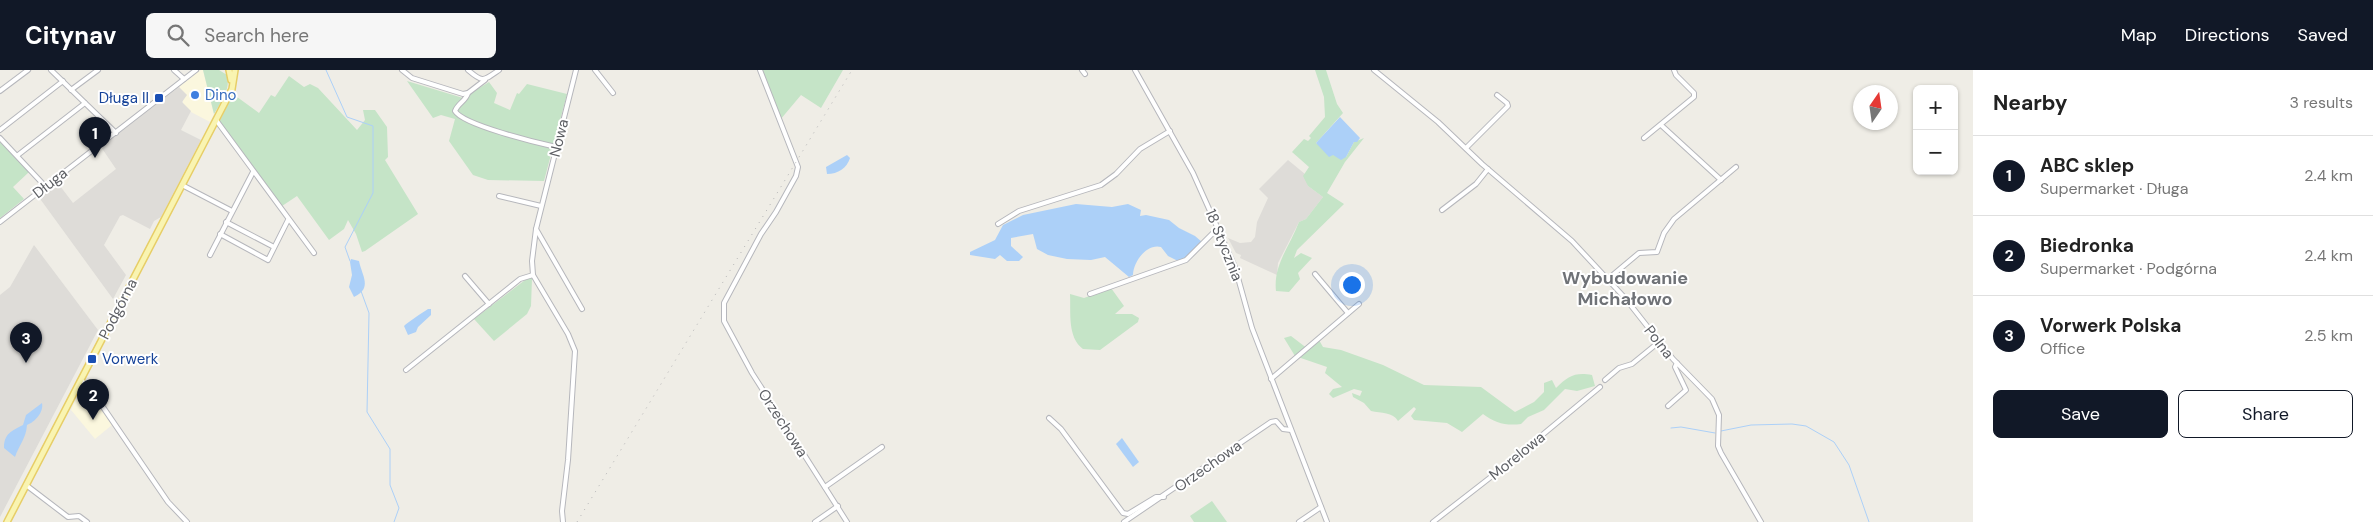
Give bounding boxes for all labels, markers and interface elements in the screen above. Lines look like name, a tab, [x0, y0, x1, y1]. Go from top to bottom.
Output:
search box	[146, 13, 496, 58]
text: Citynav	[25, 20, 116, 51]
icon: search	[164, 21, 192, 49]
text: Search here	[204, 23, 309, 48]
text: Map	[2121, 23, 2157, 47]
text: Directions	[2185, 23, 2270, 47]
text: Saved	[2298, 23, 2348, 47]
place label: Dino	[205, 85, 237, 105]
north arrow	[1853, 85, 1898, 130]
map controls	[1913, 85, 1958, 175]
button: +	[1913, 85, 1958, 130]
place label: Długa II	[99, 88, 149, 108]
marker: Dino	[189, 89, 201, 101]
text: Nearby	[1993, 89, 2067, 117]
marker: Długa II	[153, 92, 165, 104]
text: 3 results	[2290, 92, 2353, 113]
pin: 1	[79, 117, 111, 158]
street label: Nowa	[545, 117, 573, 159]
button: −	[1913, 130, 1958, 175]
text: ABC sklep	[2040, 153, 2134, 178]
street label: Długa	[28, 163, 72, 203]
text: 1	[2006, 165, 2012, 186]
text: 2.4 km	[2304, 165, 2353, 186]
text: Supermarket · Długa	[2040, 178, 2188, 199]
street label: 18 Stycznia	[1201, 206, 1247, 284]
text: Biedronka	[2040, 233, 2134, 258]
text: 2	[2004, 245, 2014, 266]
text: 2.4 km	[2304, 245, 2353, 266]
text: Supermarket · Podgórna	[2040, 258, 2217, 279]
district label: Wybudowanie Michałowo	[1562, 266, 1688, 311]
your location	[1339, 272, 1365, 298]
street label: Podgórna	[94, 275, 142, 343]
text: Vorwerk Polska	[2040, 313, 2181, 338]
street label: Polna	[1640, 321, 1678, 363]
pin: 3	[10, 322, 42, 363]
text: 3	[2004, 325, 2014, 346]
text: 2.5 km	[2304, 325, 2353, 346]
text: Office	[2040, 338, 2085, 359]
place label: Vorwerk	[102, 349, 159, 369]
marker: Vorwerk	[86, 353, 98, 365]
pin: 2	[77, 379, 109, 420]
street label: Orzechowa	[753, 385, 813, 461]
button: Save	[1993, 390, 2168, 438]
button: Share	[2178, 390, 2353, 438]
street label: Morelowa	[1485, 427, 1549, 485]
street label: Orzechowa	[1170, 436, 1246, 496]

